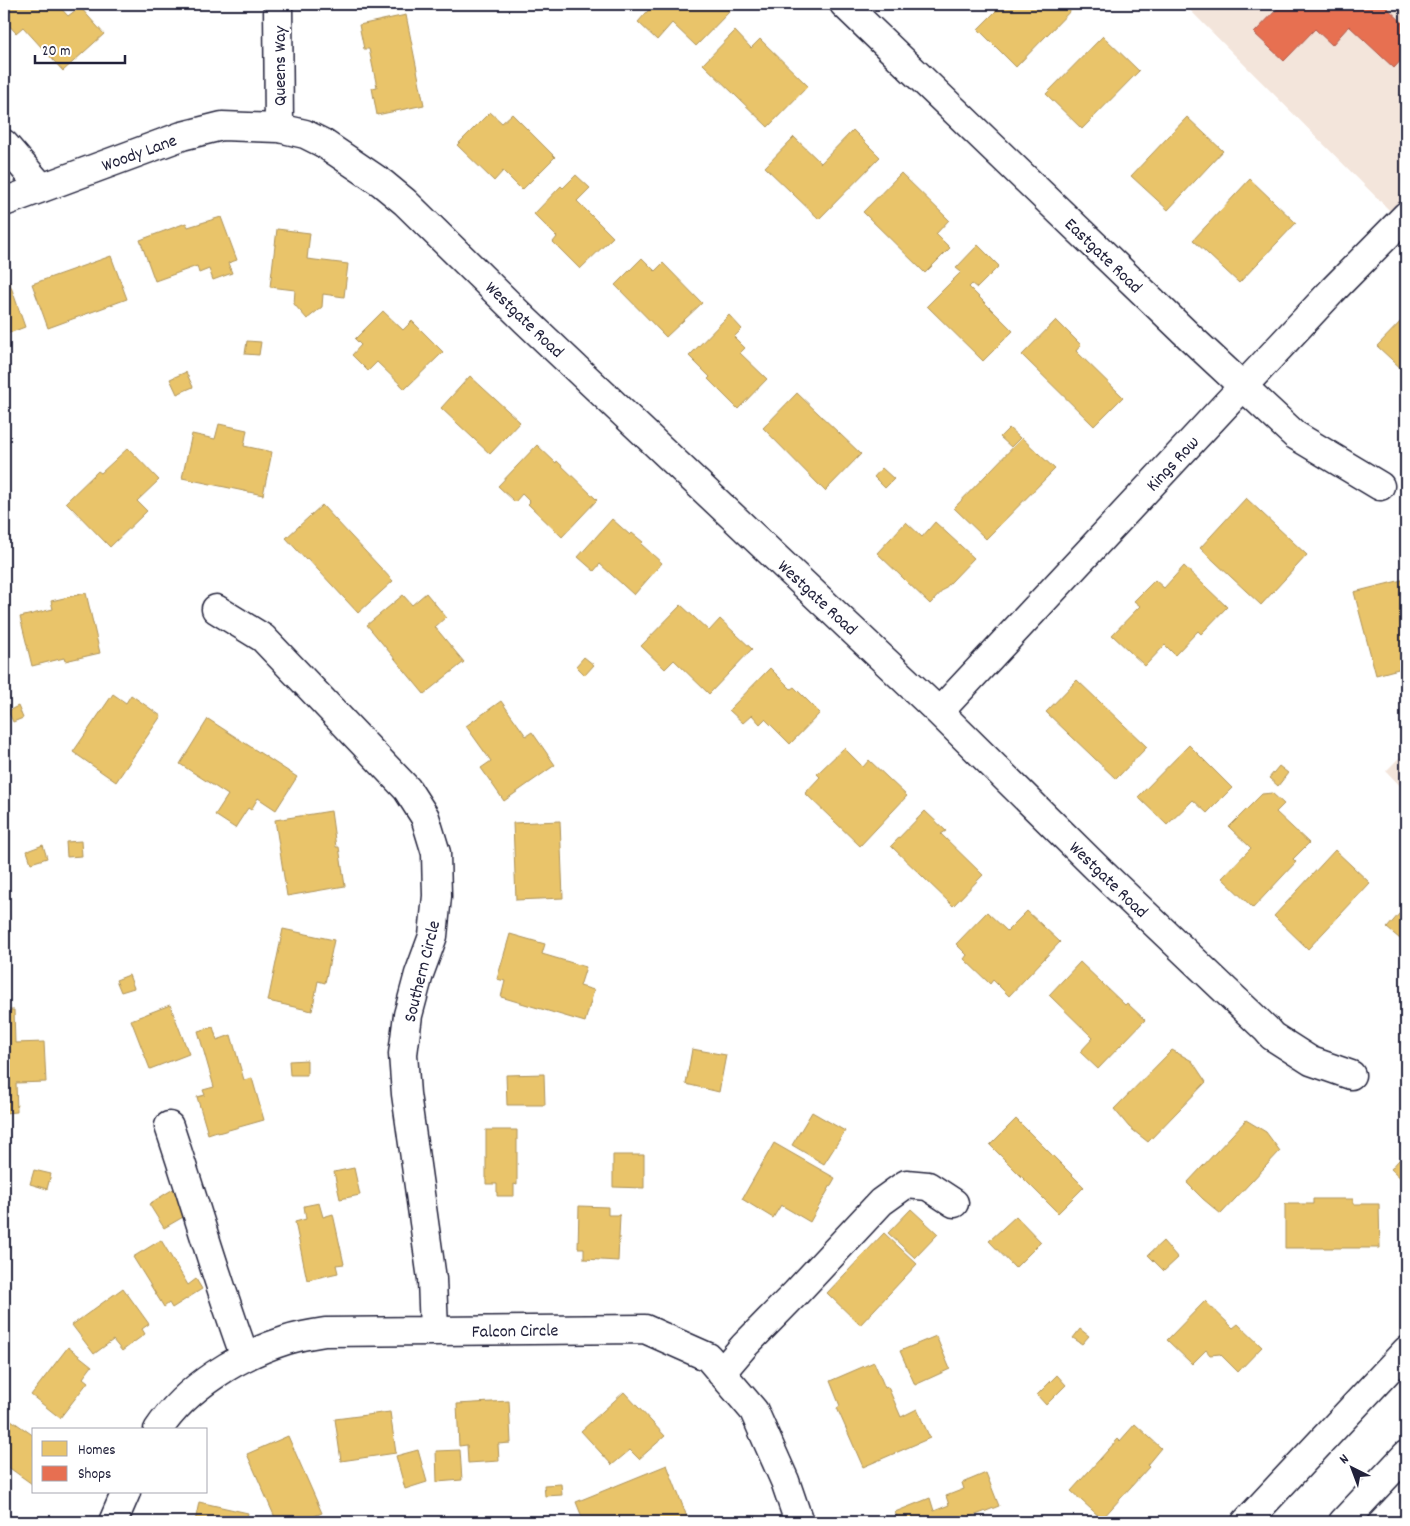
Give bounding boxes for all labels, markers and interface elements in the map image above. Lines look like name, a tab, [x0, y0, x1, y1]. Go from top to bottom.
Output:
street label: Queens Way	[269, 25, 294, 106]
scale bar	[35, 32, 125, 64]
text: 20 m	[42, 41, 70, 63]
street label: Woody Lane	[99, 129, 181, 179]
street label: Eastgate Road	[1058, 213, 1147, 300]
street label: Westgate Road	[478, 277, 568, 365]
street label: Kings Row	[1142, 431, 1206, 498]
street label: Westgate Road	[771, 555, 862, 642]
street label: Westgate Road	[1062, 837, 1152, 925]
street label: Southern Circle	[399, 918, 448, 1025]
street label: Falcon Circle	[471, 1319, 559, 1346]
legend	[32, 1428, 208, 1494]
text: Homes	[78, 1440, 116, 1462]
north arrow	[1328, 1444, 1378, 1494]
text: N	[1335, 1450, 1354, 1470]
text: Shops	[78, 1464, 111, 1486]

